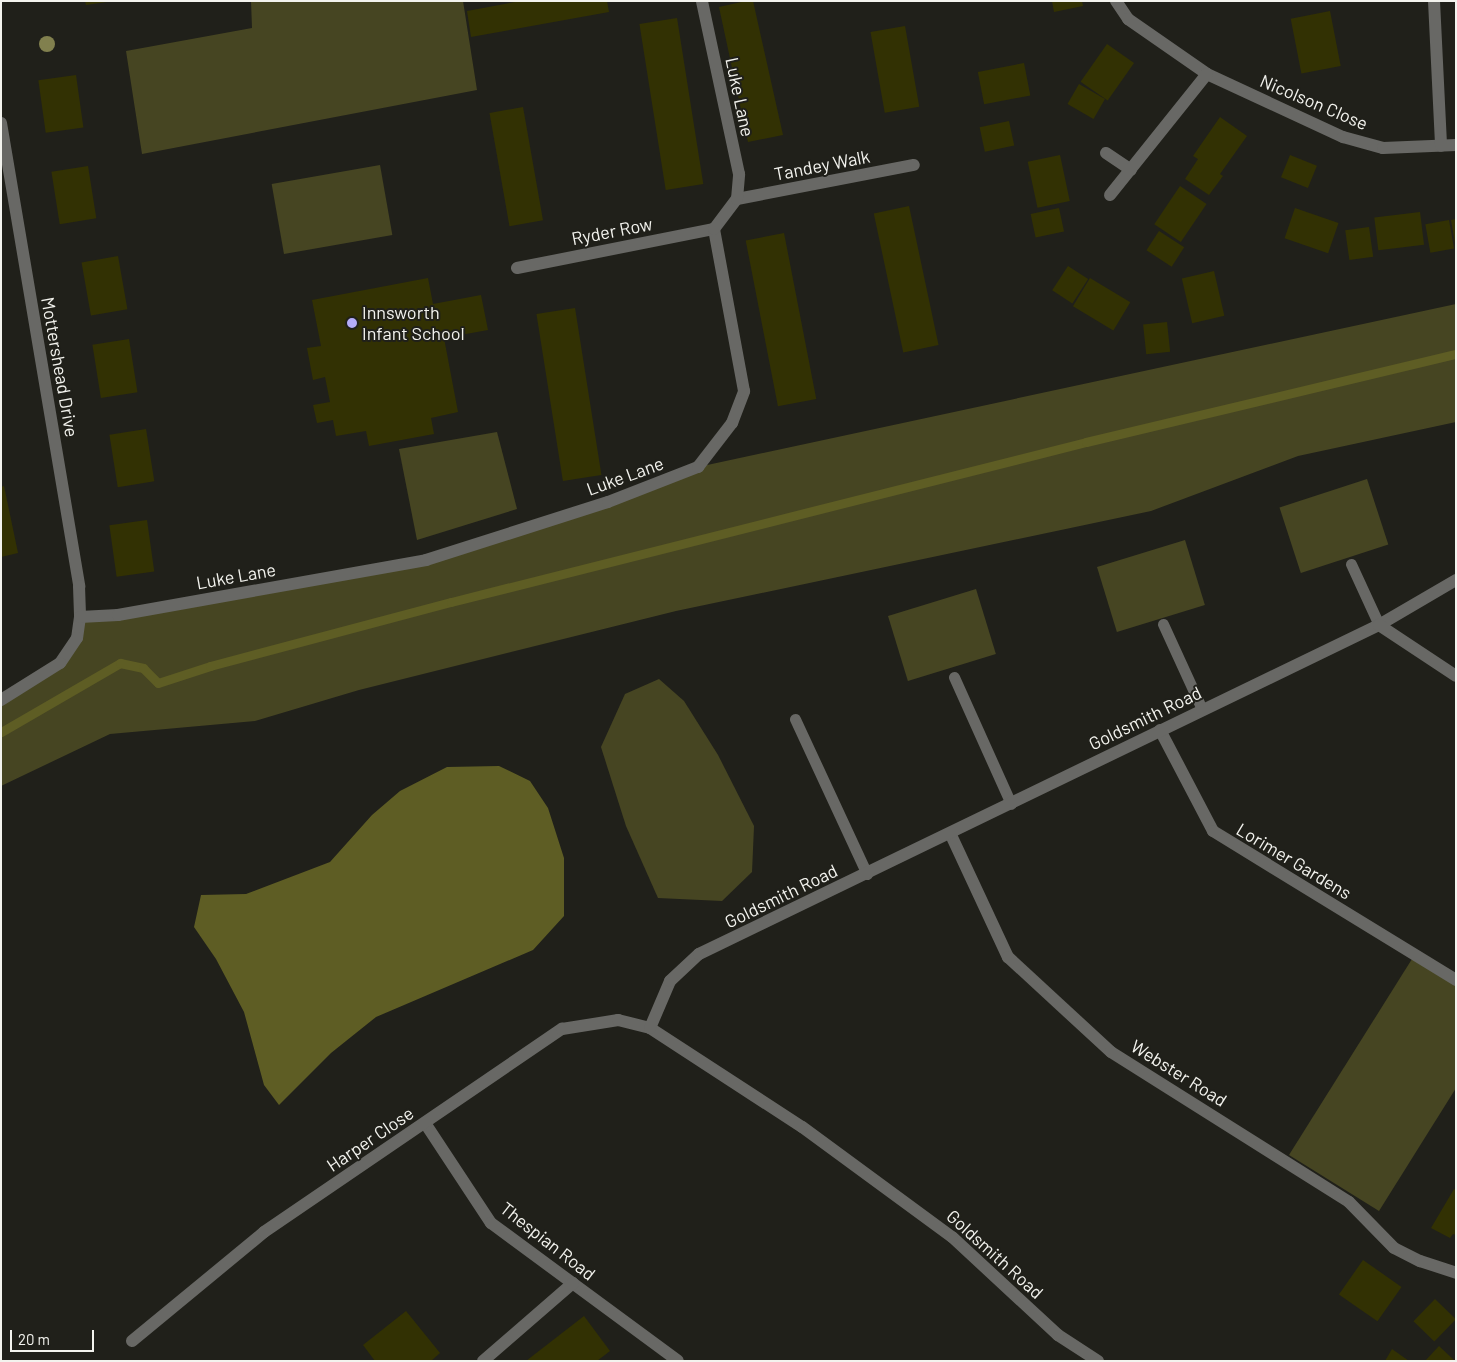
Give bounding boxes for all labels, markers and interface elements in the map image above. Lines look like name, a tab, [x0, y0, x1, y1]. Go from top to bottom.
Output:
street label: Luke Lane	[721, 55, 759, 139]
street label: Nicolson Close	[1257, 70, 1371, 134]
street label: Tandey Walk	[772, 145, 872, 185]
street label: Ryder Row	[570, 213, 654, 249]
street label: Mottershead Drive	[37, 295, 83, 439]
place label: Innsworth Infant School	[362, 302, 465, 344]
marker: Innsworth Infant School	[346, 317, 358, 329]
street label: Luke Lane	[584, 452, 666, 500]
street label: Luke Lane	[195, 558, 277, 594]
street label: Goldsmith Road	[1085, 681, 1205, 755]
street label: Lorimer Gardens	[1233, 818, 1355, 904]
street label: Goldsmith Road	[721, 859, 841, 933]
street label: Webster Road	[1127, 1035, 1231, 1111]
street label: Harper Close	[322, 1102, 418, 1176]
street label: Thespian Road	[496, 1197, 600, 1285]
street label: Goldsmith Road	[942, 1205, 1048, 1303]
scale bar	[12, 1320, 96, 1352]
text: 20 m	[18, 1330, 50, 1348]

